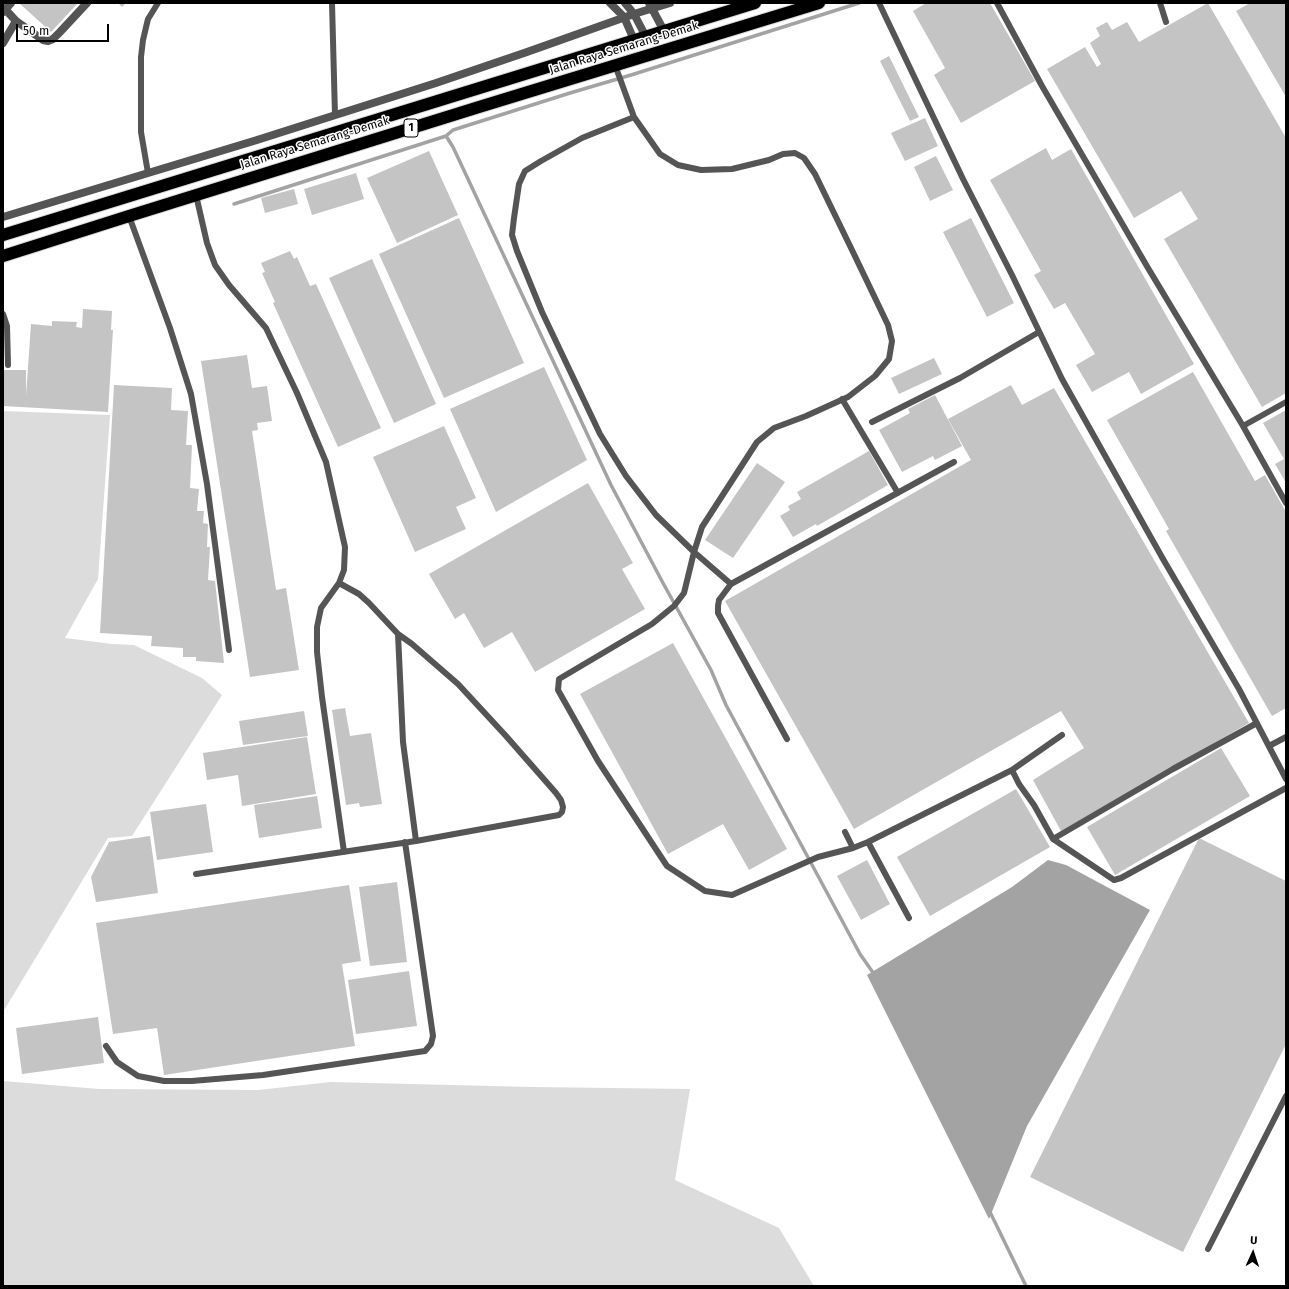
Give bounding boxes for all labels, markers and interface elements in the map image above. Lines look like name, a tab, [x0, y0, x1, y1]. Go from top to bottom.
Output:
scale bar	[18, 16, 111, 42]
street label: Jalan Raya Semarang-Demak	[548, 18, 700, 78]
text: 50 m	[23, 24, 49, 38]
street label: Jalan Raya Semarang-Demak	[239, 113, 391, 173]
road number: 1	[404, 119, 418, 137]
north arrow	[1233, 1233, 1273, 1273]
text: U	[1250, 1234, 1258, 1247]

